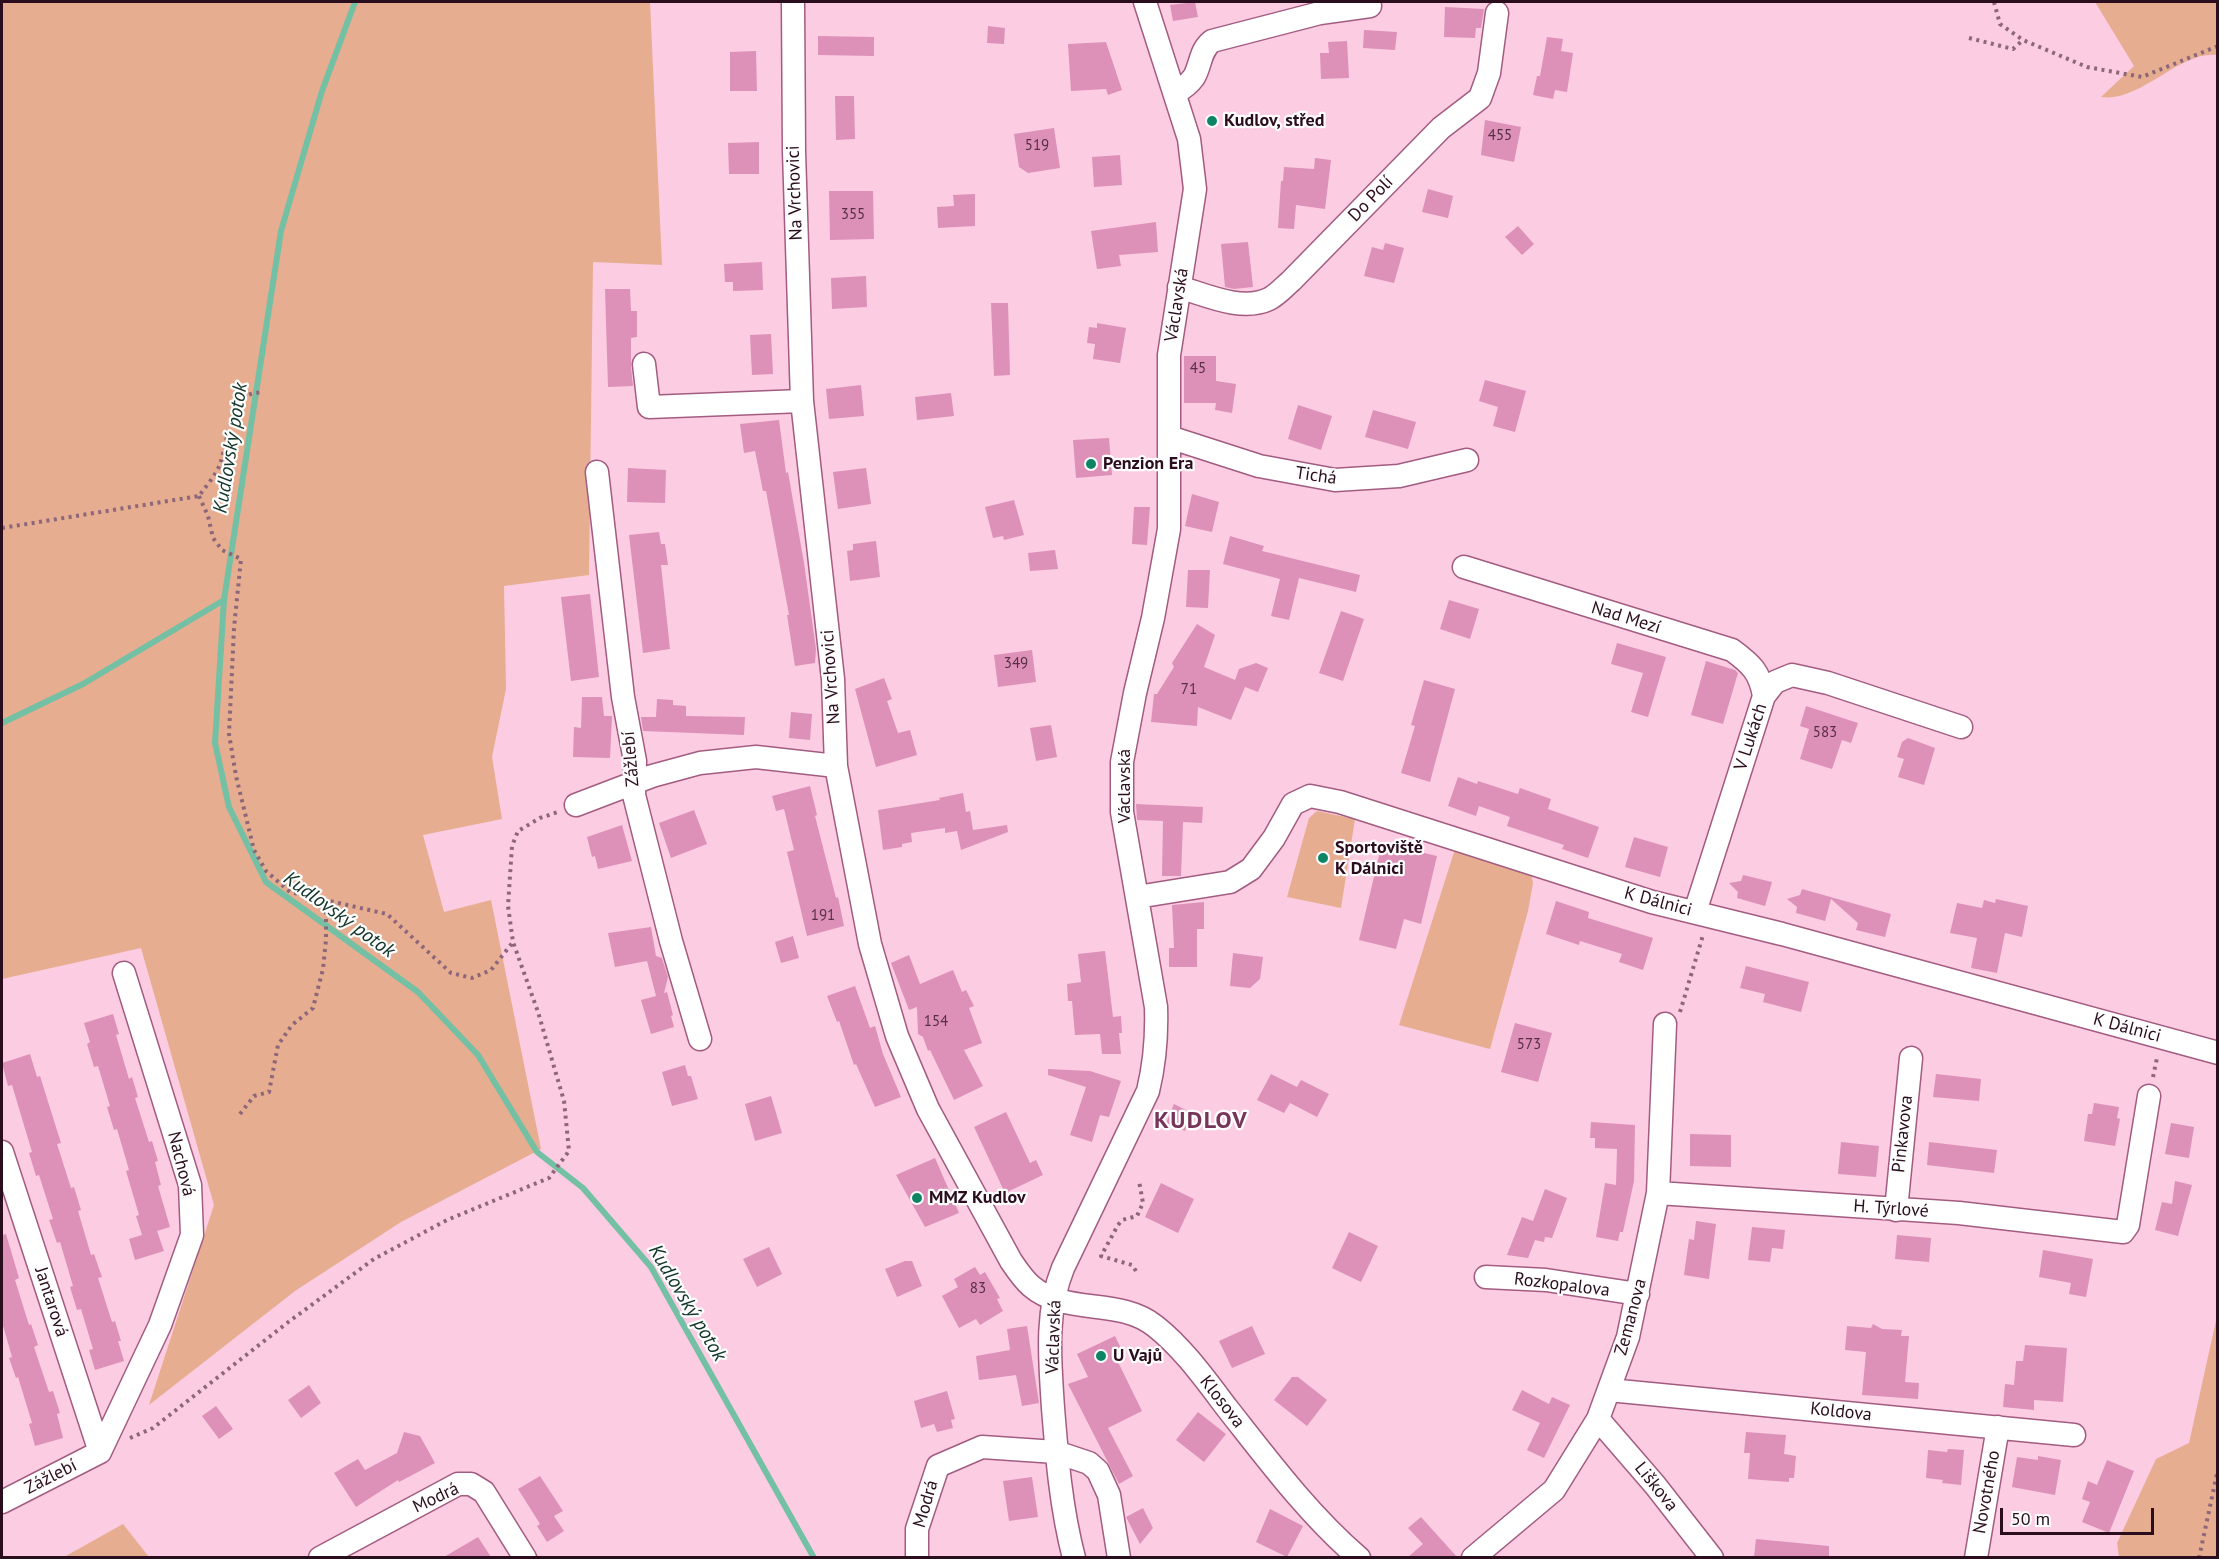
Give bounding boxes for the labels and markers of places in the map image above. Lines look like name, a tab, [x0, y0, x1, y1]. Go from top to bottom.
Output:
place label: Kudlov, střed	[1224, 110, 1324, 132]
marker: Kudlov, střed	[1205, 114, 1219, 128]
place label: Penzion Era	[1103, 453, 1193, 475]
marker: Penzion Era	[1084, 457, 1098, 471]
place label: Sportoviště K Dálnici	[1335, 837, 1423, 880]
marker: Sportoviště K Dálnici	[1316, 851, 1330, 865]
place label: MMZ Kudlov	[929, 1187, 1026, 1209]
marker: MMZ Kudlov	[910, 1191, 924, 1205]
place label: U Vajů	[1113, 1345, 1162, 1367]
marker: U Vajů	[1094, 1349, 1108, 1363]

